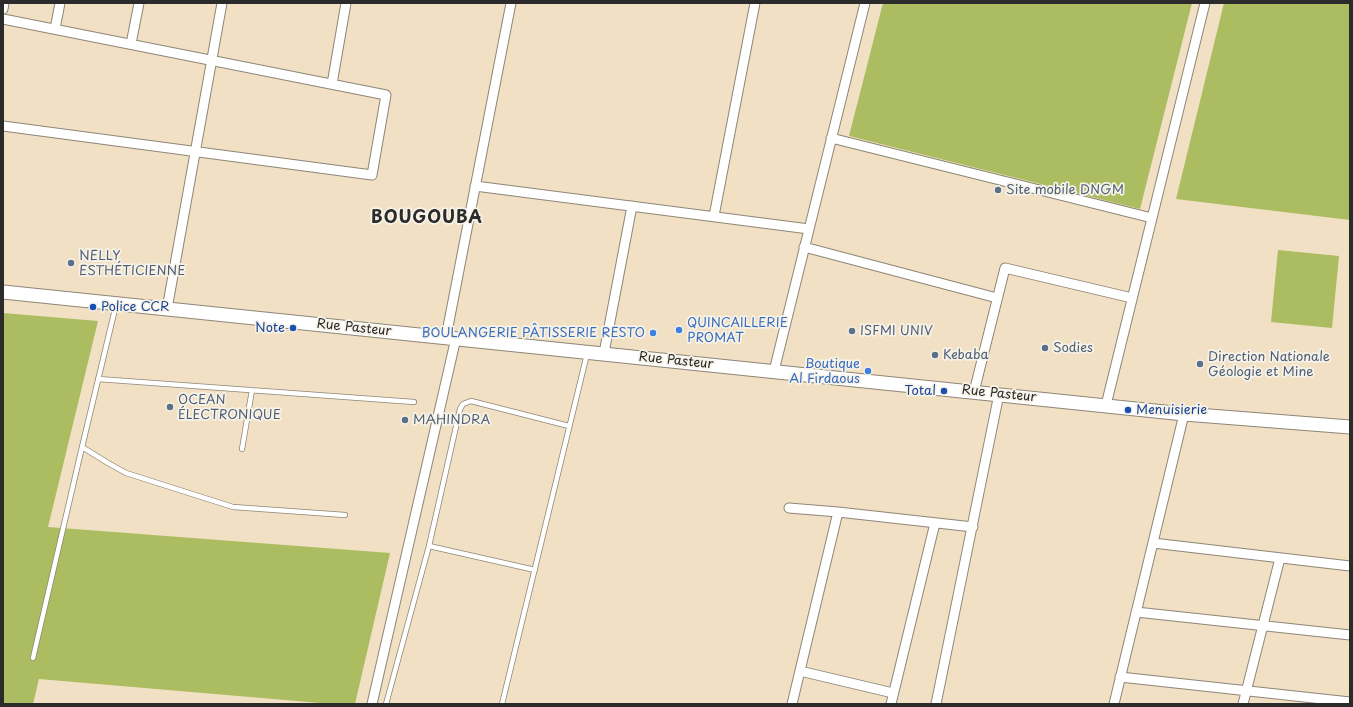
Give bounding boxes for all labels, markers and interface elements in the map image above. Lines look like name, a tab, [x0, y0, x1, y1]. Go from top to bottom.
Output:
place label: Site mobile DNGM	[1006, 182, 1124, 198]
marker: Site mobile DNGM	[993, 185, 1003, 195]
district label: BOUGOUBA	[371, 208, 483, 228]
place label: NELLY ESTHÉTICIENNE	[79, 248, 185, 279]
marker: NELLY ESTHÉTICIENNE	[66, 258, 76, 268]
place label: Police CCR	[101, 299, 170, 315]
marker: Police CCR	[88, 302, 98, 312]
place label: QUINCAILLERIE PROMAT	[687, 315, 788, 346]
street label: Rue Pasteur	[316, 316, 392, 340]
place label: Note	[255, 320, 285, 336]
marker: Note	[288, 323, 298, 333]
place label: ISFMI UNIV	[860, 323, 933, 339]
place label: BOULANGERIE PÂTISSERIE RESTO	[422, 325, 645, 341]
marker: QUINCAILLERIE PROMAT	[674, 325, 684, 335]
marker: ISFMI UNIV	[847, 326, 857, 336]
marker: BOULANGERIE PÂTISSERIE RESTO	[648, 328, 658, 338]
place label: Sodies	[1053, 340, 1093, 356]
marker: Sodies	[1040, 343, 1050, 353]
place label: Kebaba	[943, 347, 989, 363]
street label: Rue Pasteur	[638, 349, 714, 373]
place label: Direction Nationale Géologie et Mine	[1208, 349, 1330, 380]
marker: Kebaba	[930, 350, 940, 360]
place label: Boutique Al Firdaous	[789, 356, 860, 387]
marker: Direction Nationale Géologie et Mine	[1195, 359, 1205, 369]
marker: Boutique Al Firdaous	[863, 366, 873, 376]
street label: Rue Pasteur	[961, 382, 1037, 406]
place label: Total	[905, 383, 936, 399]
marker: Total	[939, 386, 949, 396]
place label: OCEAN ÉLECTRONIQUE	[178, 392, 281, 423]
marker: OCEAN ÉLECTRONIQUE	[165, 402, 175, 412]
place label: Menuisierie	[1136, 402, 1207, 418]
marker: Menuisierie	[1123, 405, 1133, 415]
place label: MAHINDRA	[413, 412, 490, 428]
marker: MAHINDRA	[400, 415, 410, 425]

